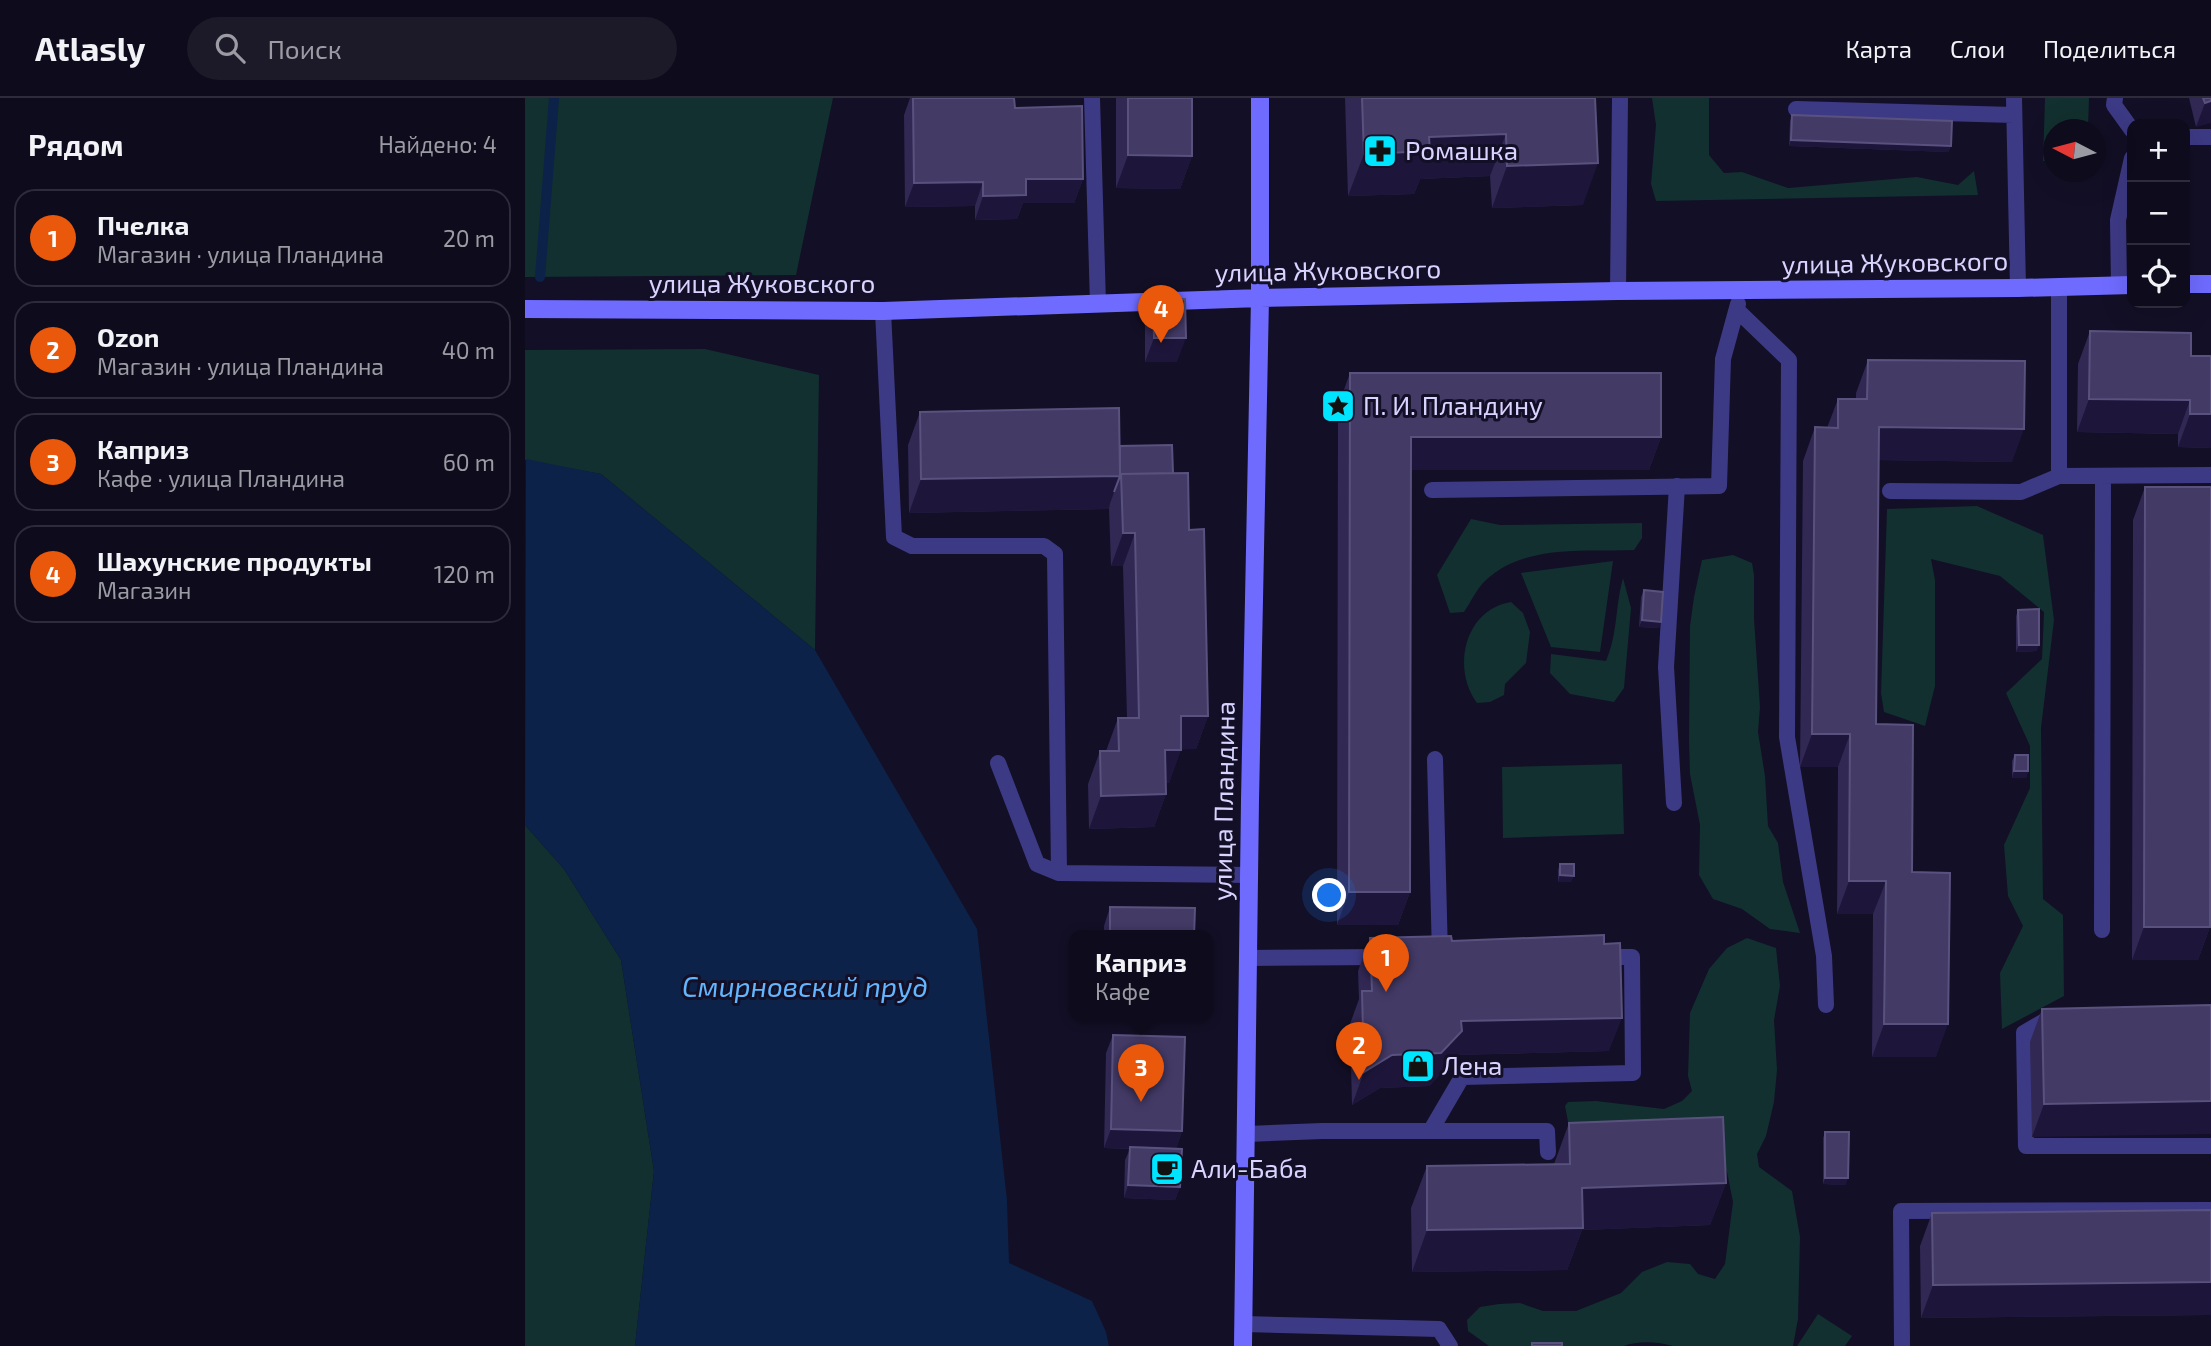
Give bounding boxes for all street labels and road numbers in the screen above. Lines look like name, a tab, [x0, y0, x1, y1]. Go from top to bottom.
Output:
street label: улица Жуковского	[1781, 244, 2009, 280]
street label: улица Жуковского	[1214, 252, 1442, 288]
street label: улица Жуковского	[649, 267, 875, 299]
street label: улица Пландина	[1205, 701, 1241, 901]

